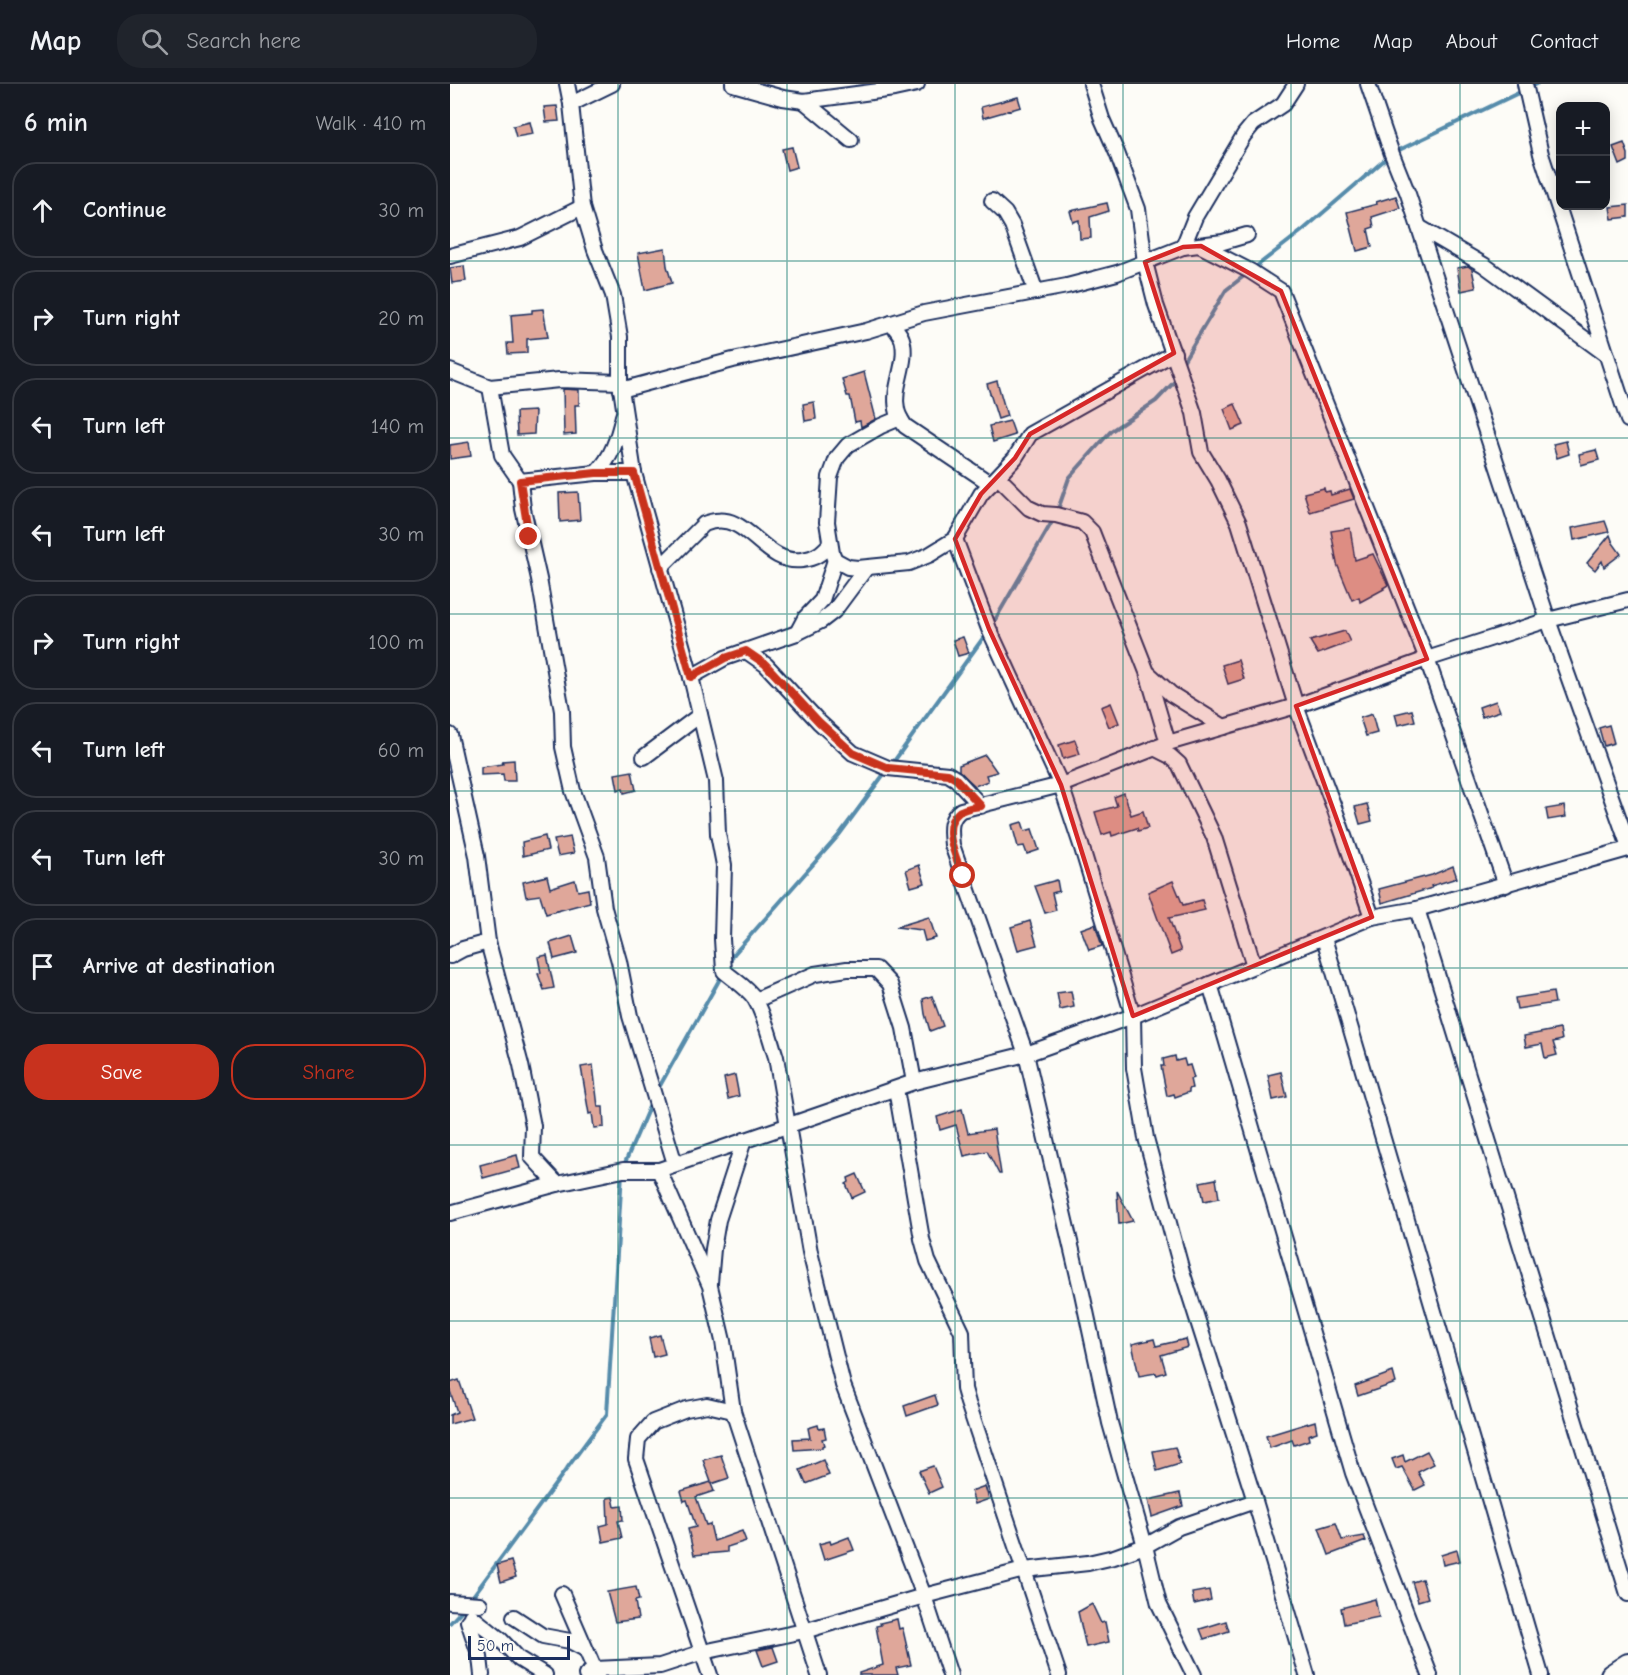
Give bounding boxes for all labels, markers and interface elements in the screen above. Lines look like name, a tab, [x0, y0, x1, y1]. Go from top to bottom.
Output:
search box	[117, 14, 537, 68]
text: Map	[30, 25, 81, 57]
icon: search	[138, 25, 171, 58]
text: Search here	[186, 28, 301, 54]
text: Home	[1286, 29, 1340, 53]
text: Map	[1373, 29, 1413, 53]
text: About	[1446, 29, 1497, 53]
text: Contact	[1530, 29, 1598, 53]
map controls	[1556, 102, 1610, 210]
button: +	[1556, 102, 1610, 156]
text: 6 min	[24, 108, 88, 138]
text: Walk · 410 m	[316, 112, 426, 135]
button: −	[1556, 156, 1610, 210]
icon: ahead	[26, 194, 59, 227]
text: Continue	[83, 197, 166, 223]
text: 30 m	[378, 199, 424, 222]
icon: right	[26, 302, 59, 335]
text: Turn right	[83, 305, 180, 331]
text: 20 m	[378, 307, 424, 330]
icon: left	[26, 410, 59, 443]
text: Turn left	[83, 413, 165, 439]
text: 140 m	[371, 415, 424, 438]
icon: left	[26, 518, 59, 551]
text: Turn left	[83, 521, 165, 547]
text: 30 m	[378, 523, 424, 546]
route end	[515, 523, 541, 549]
icon: right	[26, 626, 59, 659]
text: Turn right	[83, 629, 180, 655]
text: 100 m	[369, 631, 424, 654]
icon: left	[26, 734, 59, 767]
text: Turn left	[83, 737, 165, 763]
text: 60 m	[378, 739, 424, 762]
icon: left	[26, 842, 59, 875]
text: Turn left	[83, 845, 165, 871]
text: 30 m	[378, 847, 424, 870]
route start	[949, 862, 975, 888]
icon: arrive	[26, 950, 59, 983]
text: Arrive at destination	[83, 953, 275, 979]
button: Save	[24, 1044, 219, 1100]
button: Share	[231, 1044, 426, 1100]
scale bar	[468, 1633, 570, 1660]
text: 50 m	[477, 1637, 514, 1655]

